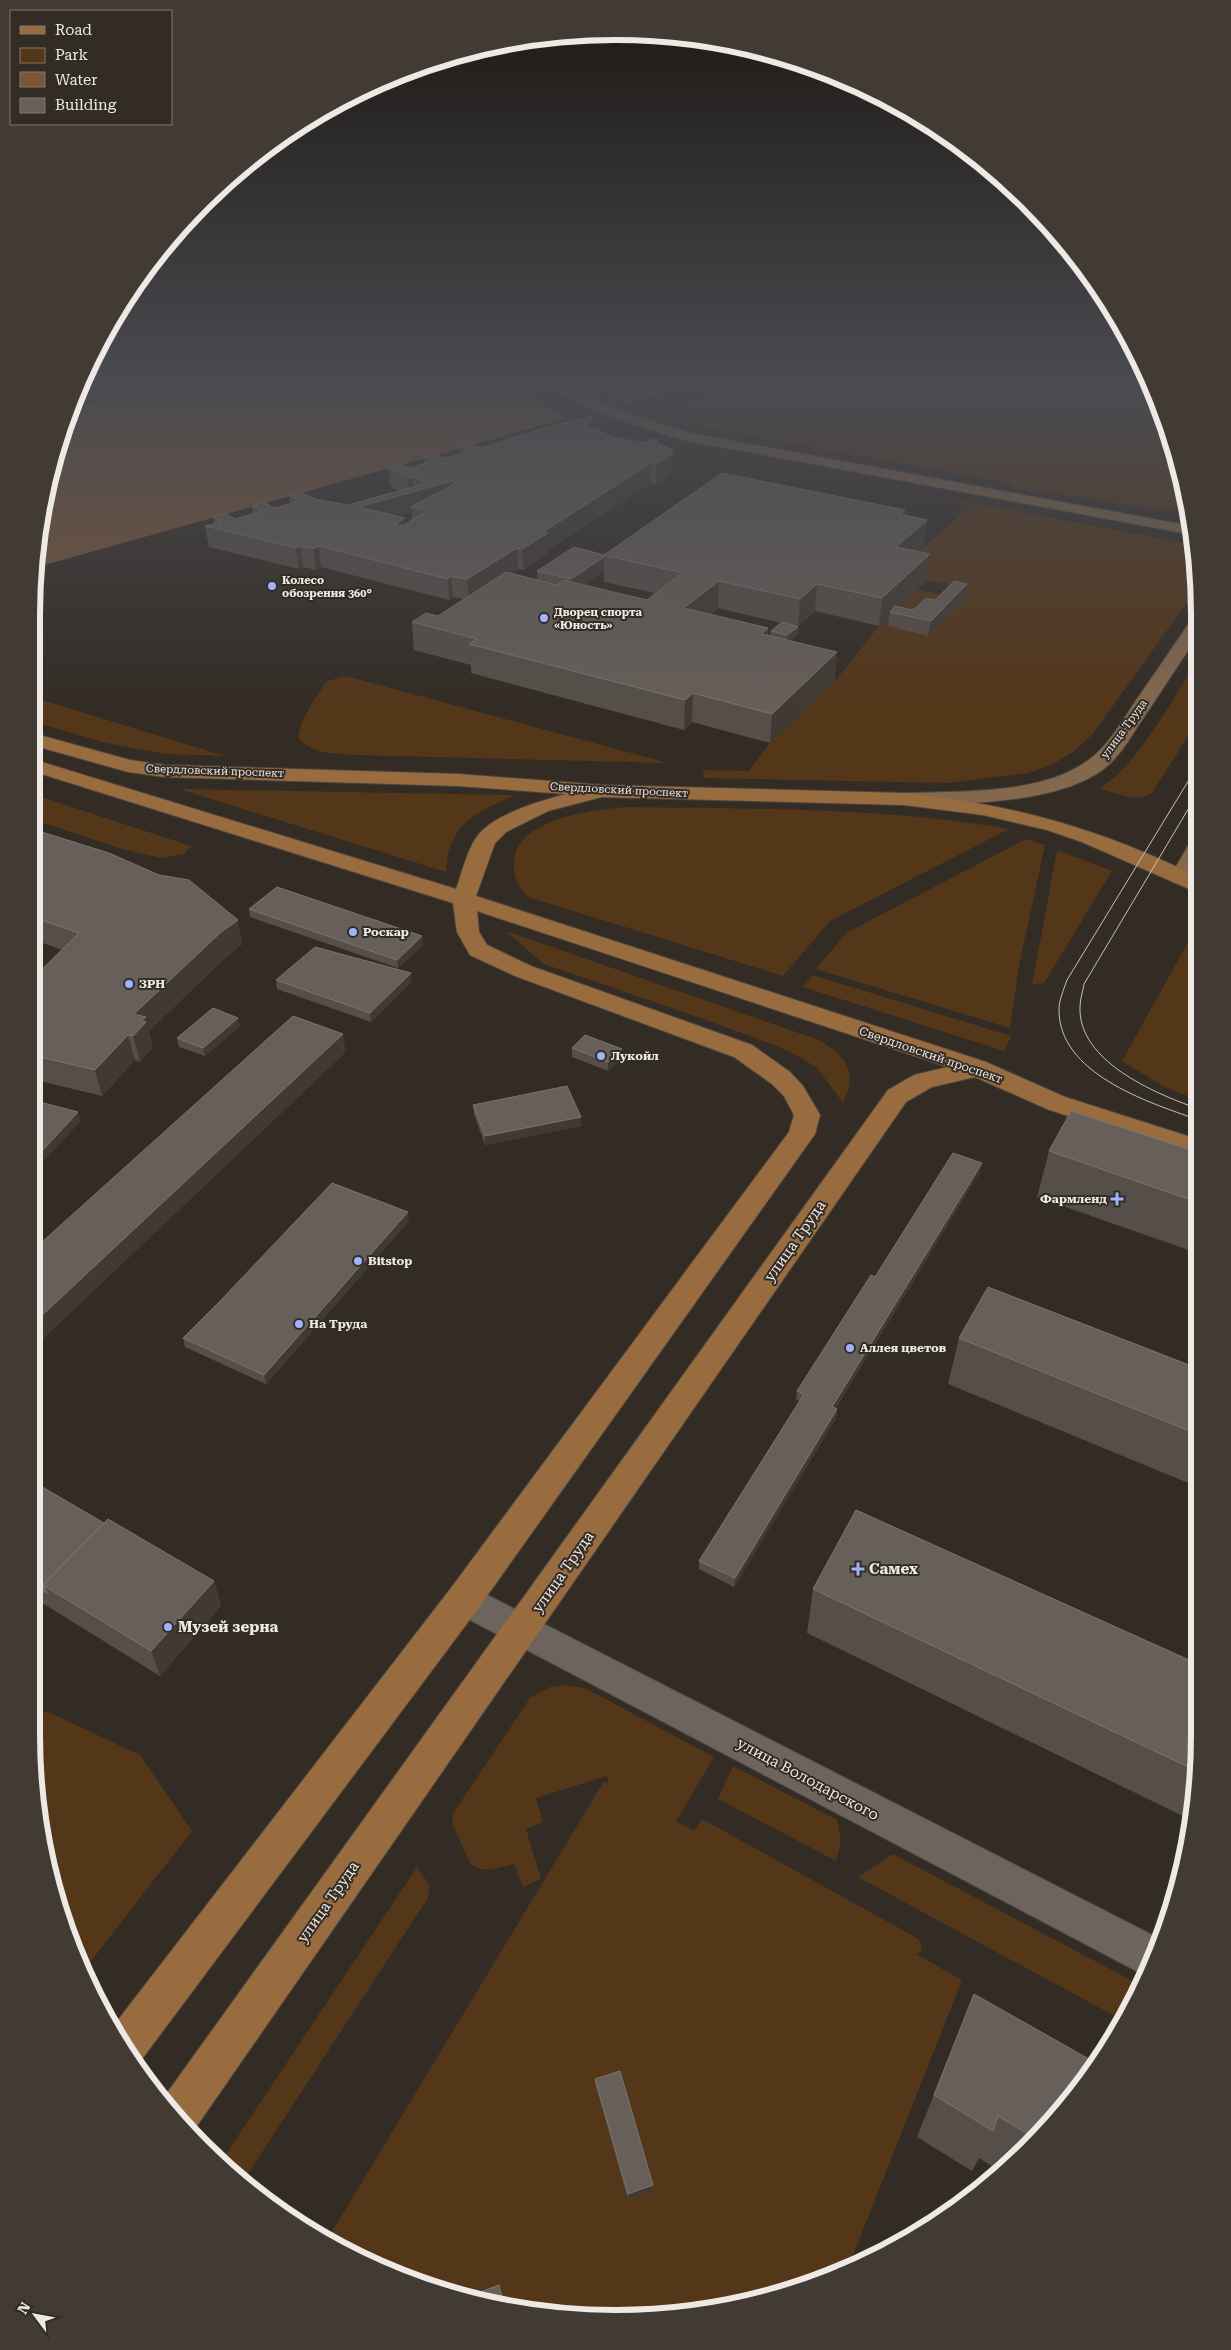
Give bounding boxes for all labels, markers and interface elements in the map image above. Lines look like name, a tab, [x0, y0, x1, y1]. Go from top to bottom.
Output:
legend	[10, 10, 172, 125]
text: Road	[55, 21, 92, 39]
text: Park	[55, 46, 89, 64]
text: Water	[55, 71, 97, 89]
text: Building	[55, 96, 117, 114]
place label: Колесо обозрения 360°	[282, 574, 372, 600]
marker: Колесо обозрения 360°	[266, 580, 278, 592]
place label: Дворец спорта «Юность»	[554, 606, 642, 632]
marker: Дворец спорта «Юность»	[538, 612, 550, 624]
street label: улица Труда	[1098, 697, 1150, 761]
street label: Свердловский проспект	[146, 762, 284, 780]
street label: Свердловский проспект	[550, 780, 688, 800]
place label: Роскар	[363, 925, 409, 939]
marker: Роскар	[347, 926, 359, 938]
place label: ЗРН	[139, 977, 165, 991]
marker: ЗРН	[123, 978, 135, 990]
street label: Свердловский проспект	[857, 1024, 1005, 1086]
place label: Лукойл	[611, 1049, 659, 1063]
marker: Лукойл	[595, 1050, 607, 1062]
place label: Фармленд	[1040, 1192, 1107, 1206]
marker: Фармленд	[1111, 1193, 1123, 1205]
street label: улица Труда	[760, 1197, 830, 1285]
place label: Bitstop	[368, 1254, 412, 1268]
marker: Bitstop	[352, 1255, 364, 1267]
place label: На Труда	[309, 1317, 367, 1331]
marker: На Труда	[293, 1318, 305, 1330]
place label: Аллея цветов	[860, 1341, 947, 1355]
marker: Аллея цветов	[844, 1342, 856, 1354]
street label: улица Труда	[528, 1528, 598, 1616]
place label: Самех	[869, 1560, 918, 1578]
marker: Самех	[851, 1562, 865, 1576]
place label: Музей зерна	[178, 1618, 279, 1636]
marker: Музей зерна	[162, 1621, 174, 1633]
street label: улица Володарского	[734, 1734, 882, 1824]
street label: улица Труда	[293, 1858, 363, 1946]
north arrow	[10, 2290, 60, 2340]
text: N	[14, 2299, 34, 2317]

